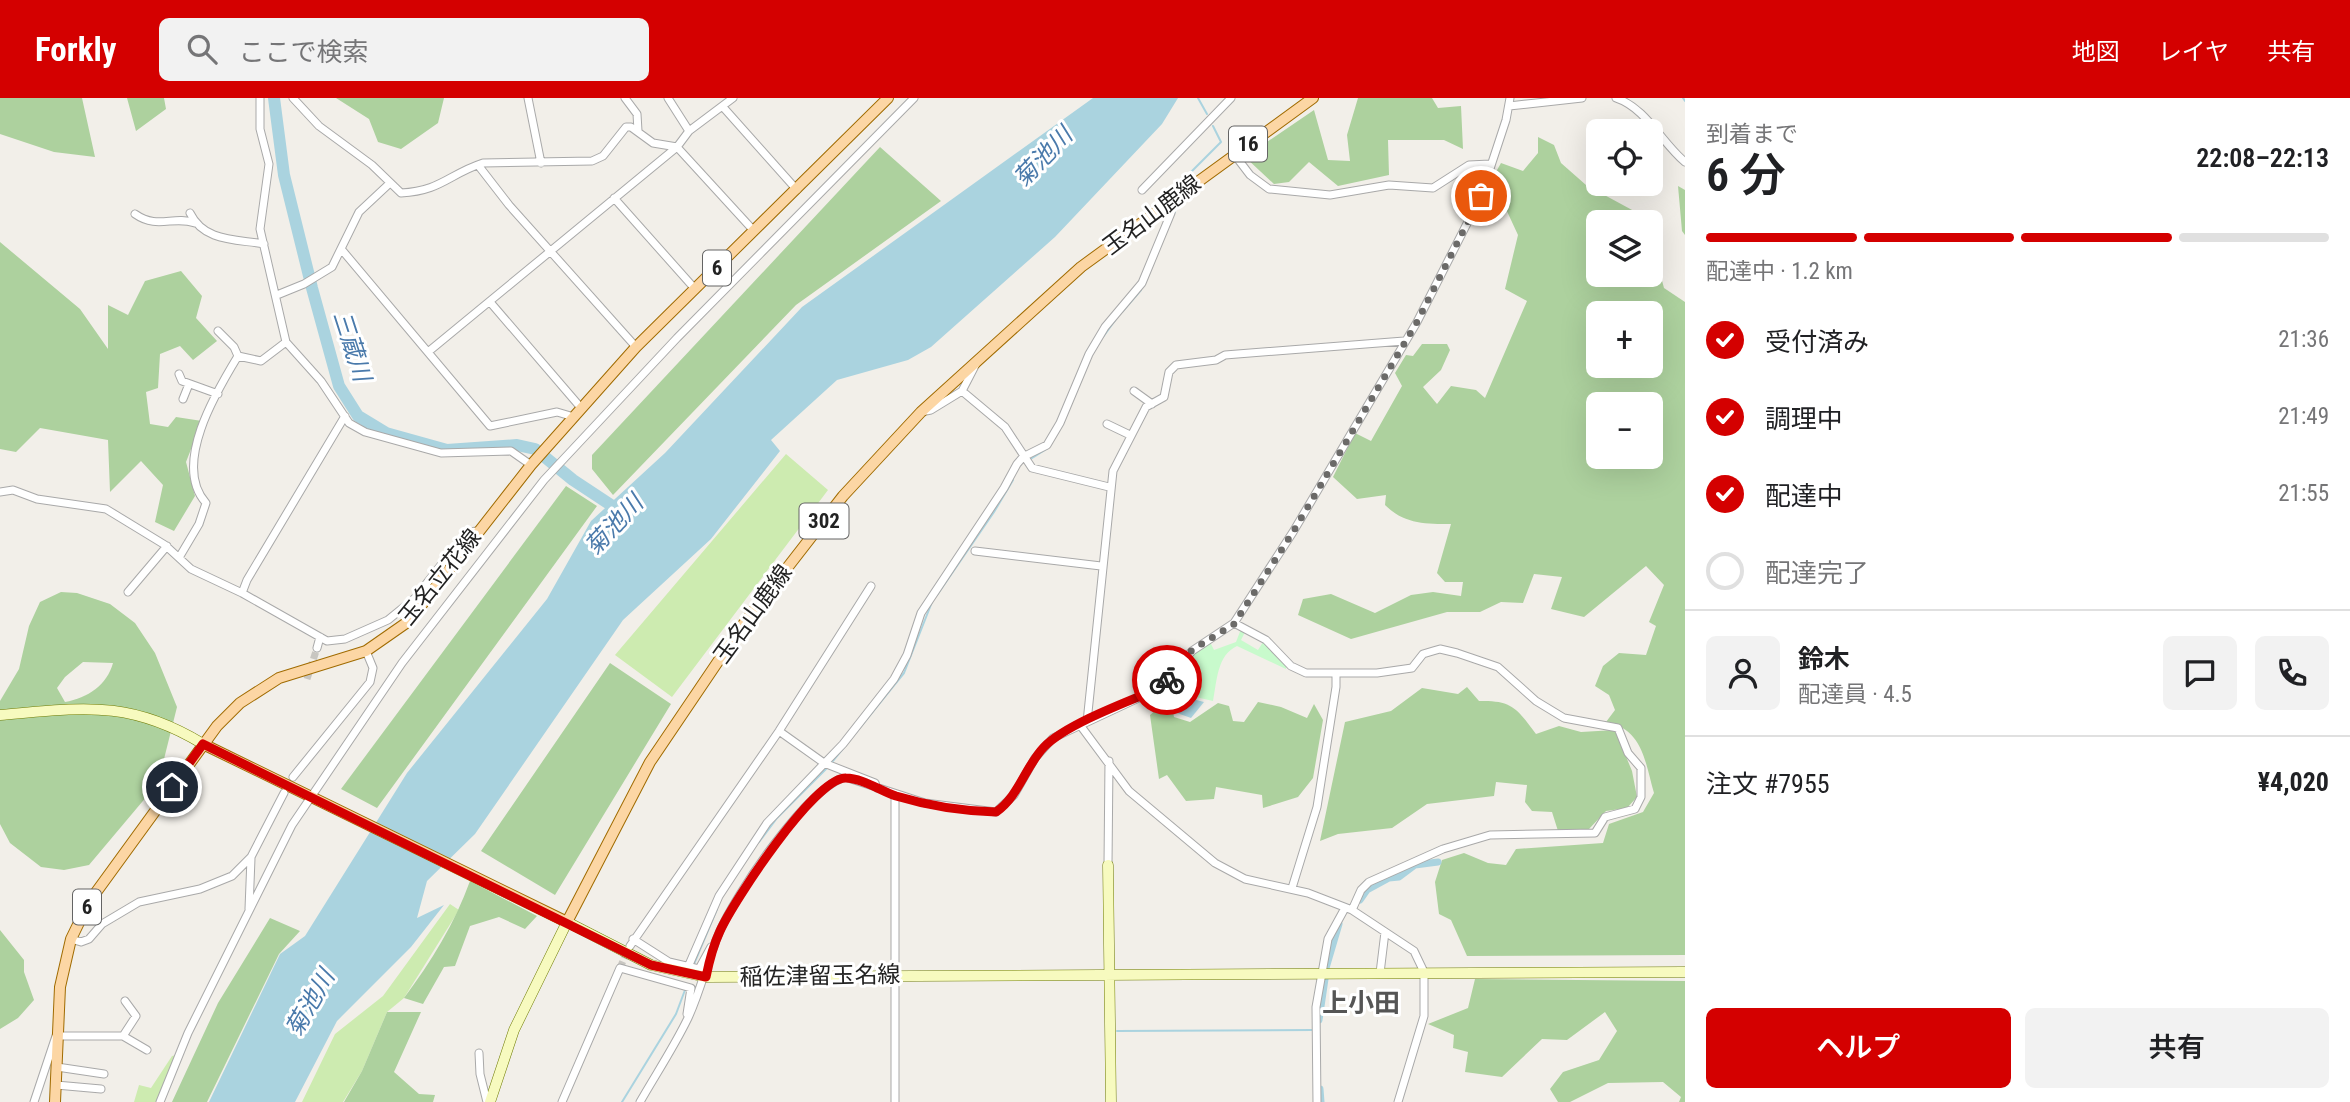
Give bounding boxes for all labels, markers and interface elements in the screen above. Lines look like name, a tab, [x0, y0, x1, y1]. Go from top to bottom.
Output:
search box	[159, 18, 649, 81]
text: Forkly	[35, 30, 117, 69]
icon: search	[183, 30, 221, 68]
text: ここで検索	[239, 37, 369, 67]
text: 地図	[2072, 38, 2120, 66]
text: レイヤ	[2158, 38, 2229, 66]
text: 共有	[2267, 38, 2315, 66]
water label: 菊池川	[1008, 119, 1080, 193]
map controls	[1586, 119, 1663, 469]
button: locate	[1586, 119, 1663, 196]
text: 到着まで	[1706, 121, 1798, 148]
road number: 16	[1229, 126, 1267, 162]
text: 22:08–22:13	[2196, 143, 2329, 173]
text: 6 分	[1706, 148, 1786, 202]
pin	[1451, 166, 1511, 226]
street label: 玉名山鹿線	[1098, 170, 1206, 260]
icon: bag	[1462, 177, 1500, 215]
button: layers	[1586, 210, 1663, 287]
road number: 6	[703, 250, 731, 286]
text: 配達中 · 1.2 km	[1706, 258, 1853, 285]
button: +	[1586, 301, 1663, 378]
water label: 三蔵川	[328, 307, 377, 387]
icon: check	[1706, 321, 1744, 359]
text: 21:36	[2278, 326, 2329, 353]
text: 受付済み	[1765, 327, 1869, 357]
button: −	[1586, 392, 1663, 469]
icon: check	[1706, 398, 1744, 436]
text: 21:49	[2278, 403, 2329, 430]
text: 調理中	[1765, 404, 1843, 434]
icon: check	[1706, 475, 1744, 513]
text: 21:55	[2278, 480, 2329, 507]
text: 配達中	[1765, 481, 1843, 511]
water label: 菊池川	[579, 487, 651, 561]
road number: 302	[800, 504, 848, 538]
street label: 玉名立花線	[393, 524, 487, 630]
text: 配達完了	[1765, 558, 1869, 588]
street label: 玉名山鹿線	[708, 560, 798, 668]
button: person	[1706, 636, 1780, 710]
button: chat	[2163, 636, 2237, 710]
button: phone	[2255, 636, 2329, 710]
text: 鈴木	[1798, 644, 1850, 674]
courier	[1132, 645, 1202, 715]
icon: bike	[1148, 661, 1186, 699]
text: 配達員 · 4.5	[1798, 681, 1912, 708]
pin	[142, 757, 202, 817]
text: ¥4,020	[2258, 767, 2329, 797]
icon: home	[153, 768, 191, 806]
text: 注文 #7955	[1706, 769, 1830, 799]
road number: 6	[73, 890, 101, 924]
street label: 稲佐津留玉名線	[739, 961, 901, 991]
water label: 菊池川	[280, 962, 342, 1041]
district label: 上小田	[1322, 988, 1400, 1018]
button: ヘルプ	[1706, 1008, 2011, 1088]
button: 共有	[2025, 1008, 2329, 1088]

